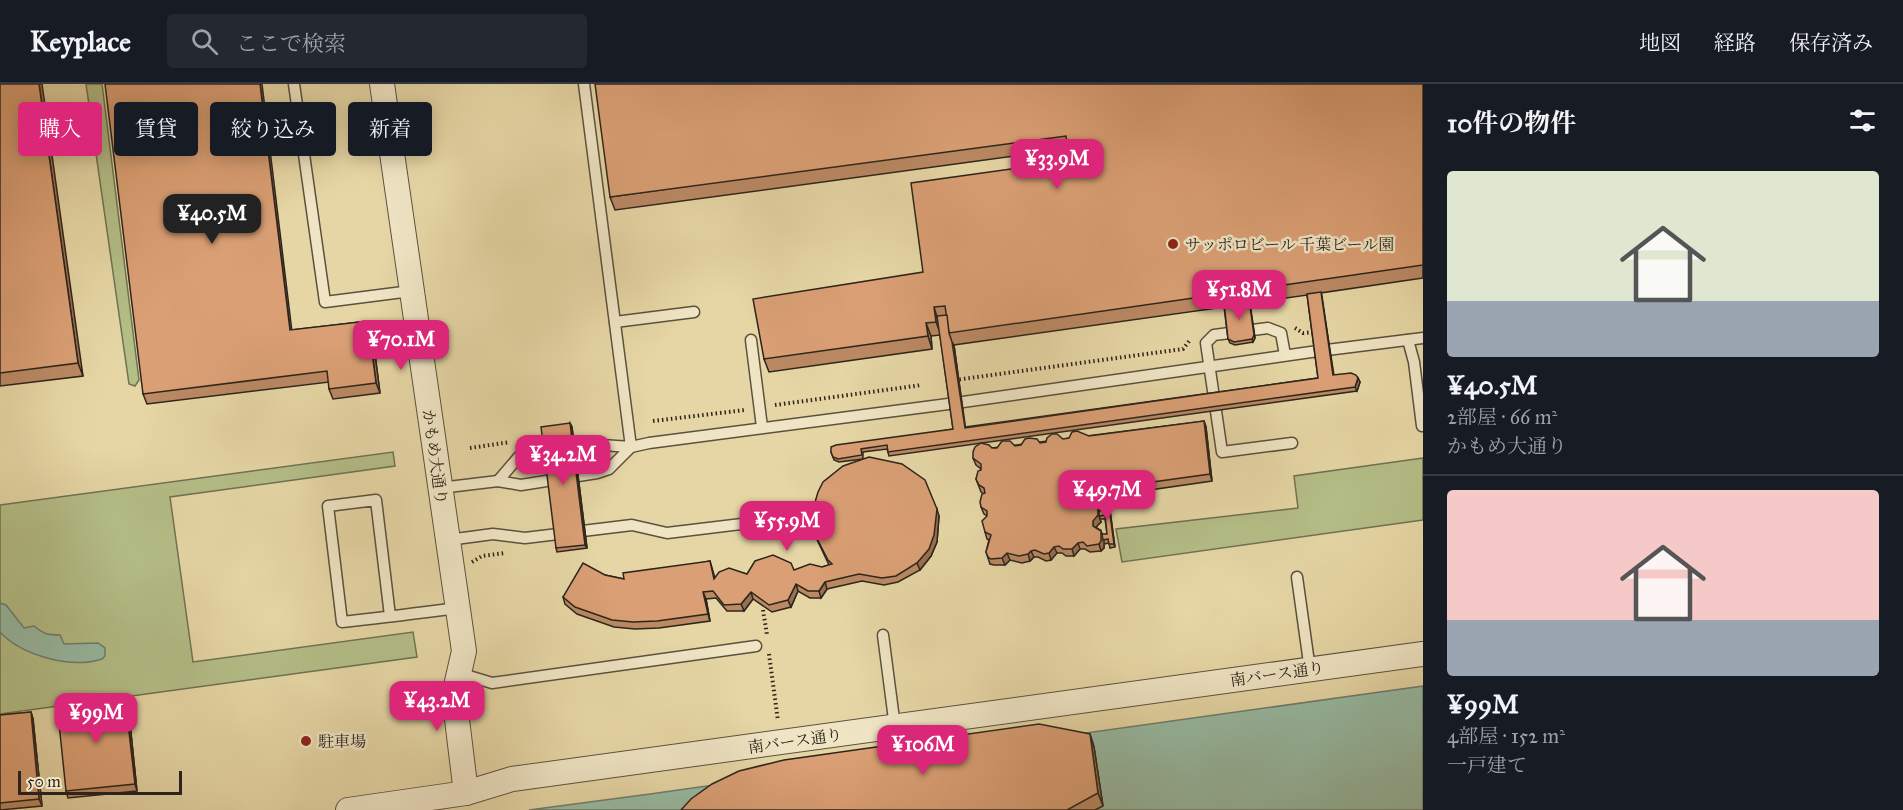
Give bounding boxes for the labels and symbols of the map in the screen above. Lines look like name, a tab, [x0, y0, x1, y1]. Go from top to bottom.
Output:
pin: ¥33.9M	[1008, 139, 1106, 190]
pin: ¥40.5M	[163, 194, 261, 245]
place label: サッポロビール 千葉ビール園	[1185, 235, 1394, 254]
marker: サッポロビール 千葉ビール園	[1166, 237, 1180, 251]
pin: ¥51.8M	[1190, 270, 1288, 321]
pin: ¥70.1M	[352, 320, 450, 371]
street label: かもめ大通り	[419, 408, 451, 506]
pin: ¥34.2M	[514, 435, 612, 486]
pin: ¥49.7M	[1058, 470, 1156, 521]
pin: ¥55.9M	[738, 501, 836, 552]
street label: 南バース通り	[1229, 658, 1325, 690]
pin: ¥43.2M	[388, 681, 486, 732]
pin: ¥99M	[60, 693, 132, 744]
street label: 南バース通り	[747, 725, 843, 757]
pin: ¥106M	[881, 725, 965, 776]
place label: 駐車場	[318, 732, 366, 751]
marker: 駐車場	[299, 734, 313, 748]
scale bar	[18, 768, 182, 796]

